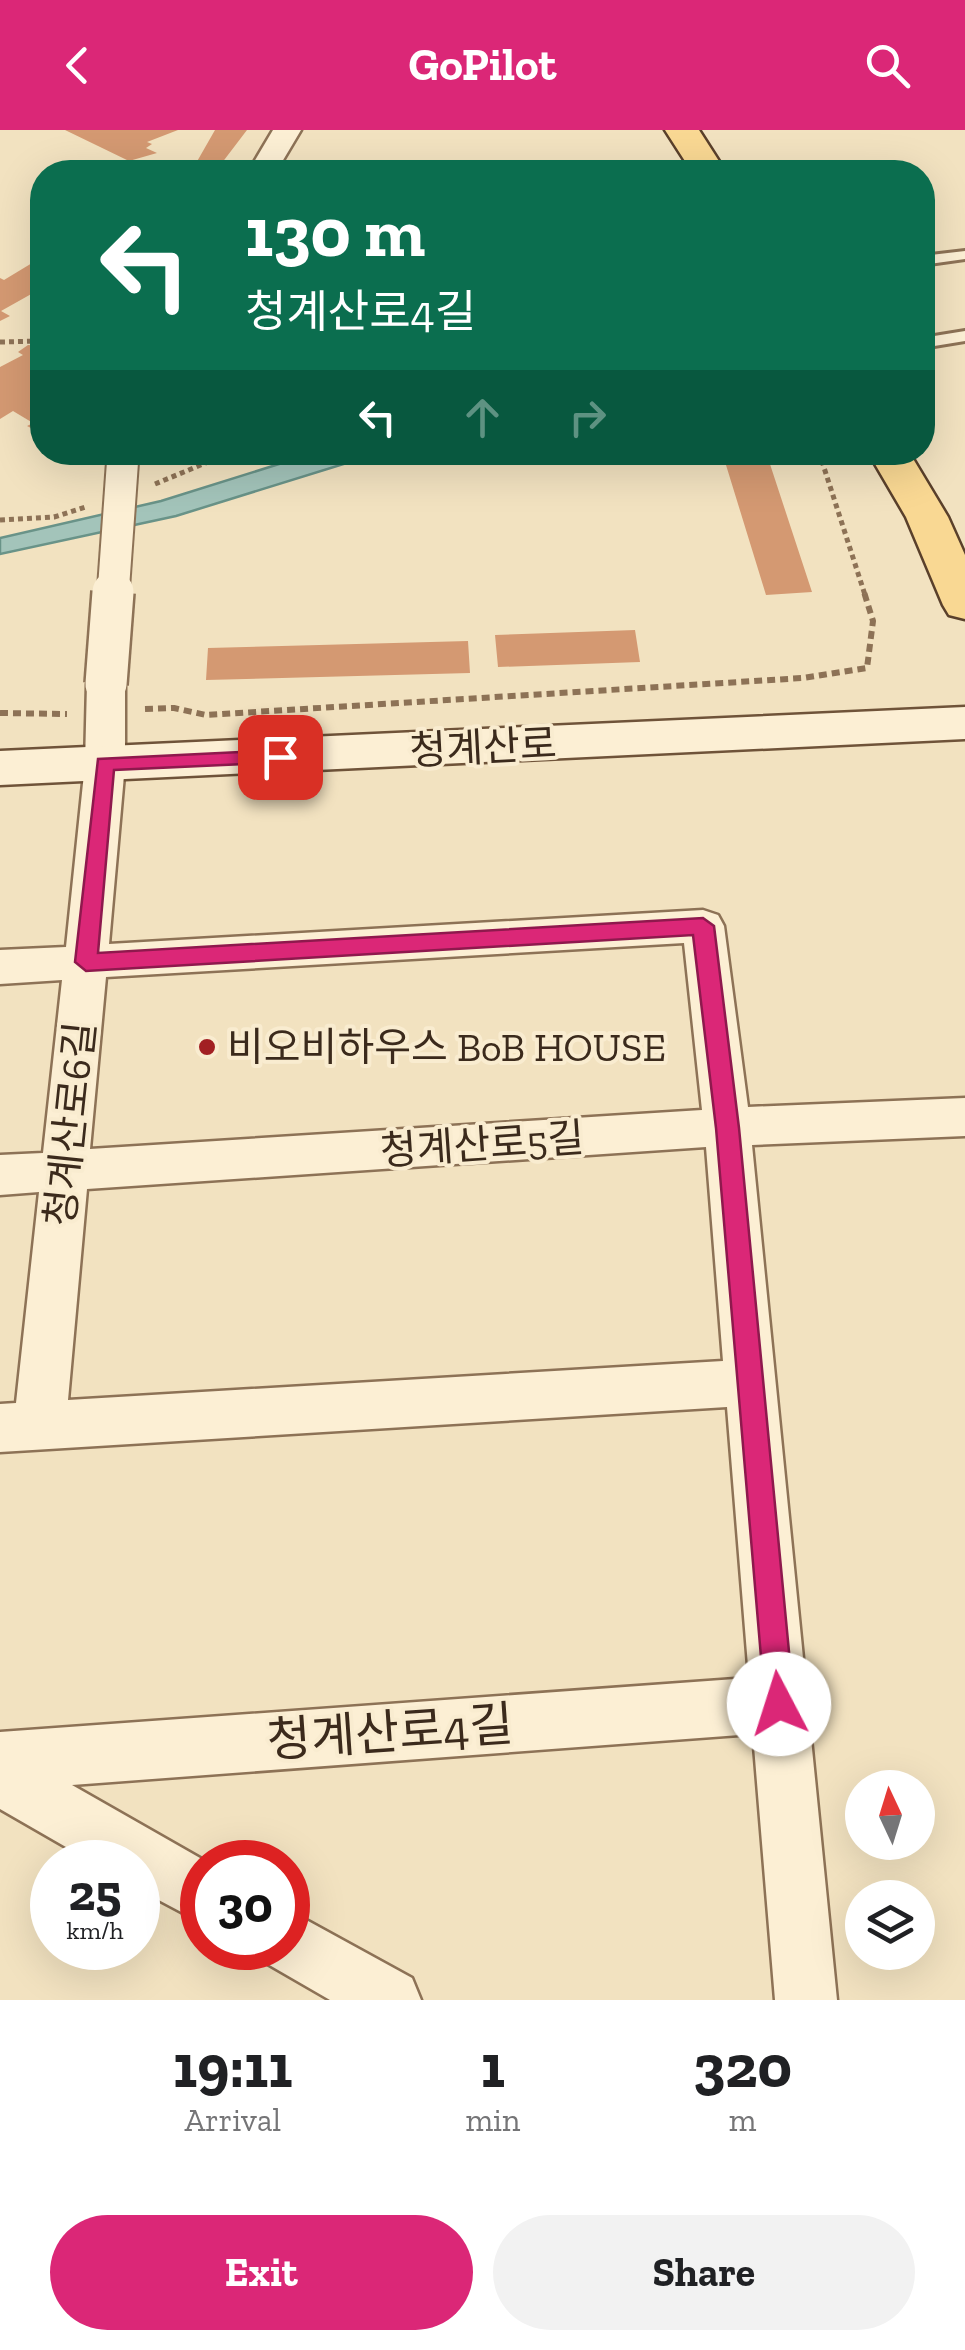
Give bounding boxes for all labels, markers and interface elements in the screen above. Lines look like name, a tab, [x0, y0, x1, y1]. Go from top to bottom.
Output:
icon: back	[50, 38, 105, 93]
text: GoPilot	[409, 38, 556, 92]
icon: search	[860, 38, 915, 93]
text: 130 m	[245, 190, 425, 274]
icon: left	[80, 200, 210, 330]
text: 청계산로4길	[245, 285, 476, 339]
icon: left	[350, 390, 405, 445]
icon: ahead	[455, 390, 510, 445]
icon: right	[560, 390, 615, 445]
pin	[238, 715, 323, 800]
street label: 청계산로	[408, 719, 558, 775]
icon: arrive	[253, 730, 308, 785]
street label: 청계산로6길	[35, 1019, 105, 1229]
place label: 비오비하우스 BoB HOUSE	[227, 1023, 666, 1071]
marker: 비오비하우스 BoB HOUSE	[196, 1036, 218, 1058]
street label: 청계산로5길	[378, 1113, 586, 1175]
position arrow	[727, 1652, 831, 1756]
street label: 청계산로4길	[265, 1695, 515, 1769]
north arrow	[845, 1770, 935, 1860]
map controls	[845, 1770, 935, 1970]
speed limit sign: 30	[180, 1840, 310, 1970]
text: 25	[69, 1863, 121, 1923]
button: layers	[845, 1880, 935, 1970]
text: km/h	[66, 1915, 124, 1945]
text: 19:11	[173, 2030, 293, 2102]
text: 1	[481, 2030, 505, 2102]
text: 320	[693, 2030, 792, 2102]
text: Arrival	[185, 2101, 281, 2139]
text: min	[465, 2101, 520, 2139]
text: m	[729, 2101, 756, 2139]
button: Exit	[50, 2215, 473, 2330]
button: Share	[493, 2215, 915, 2330]

